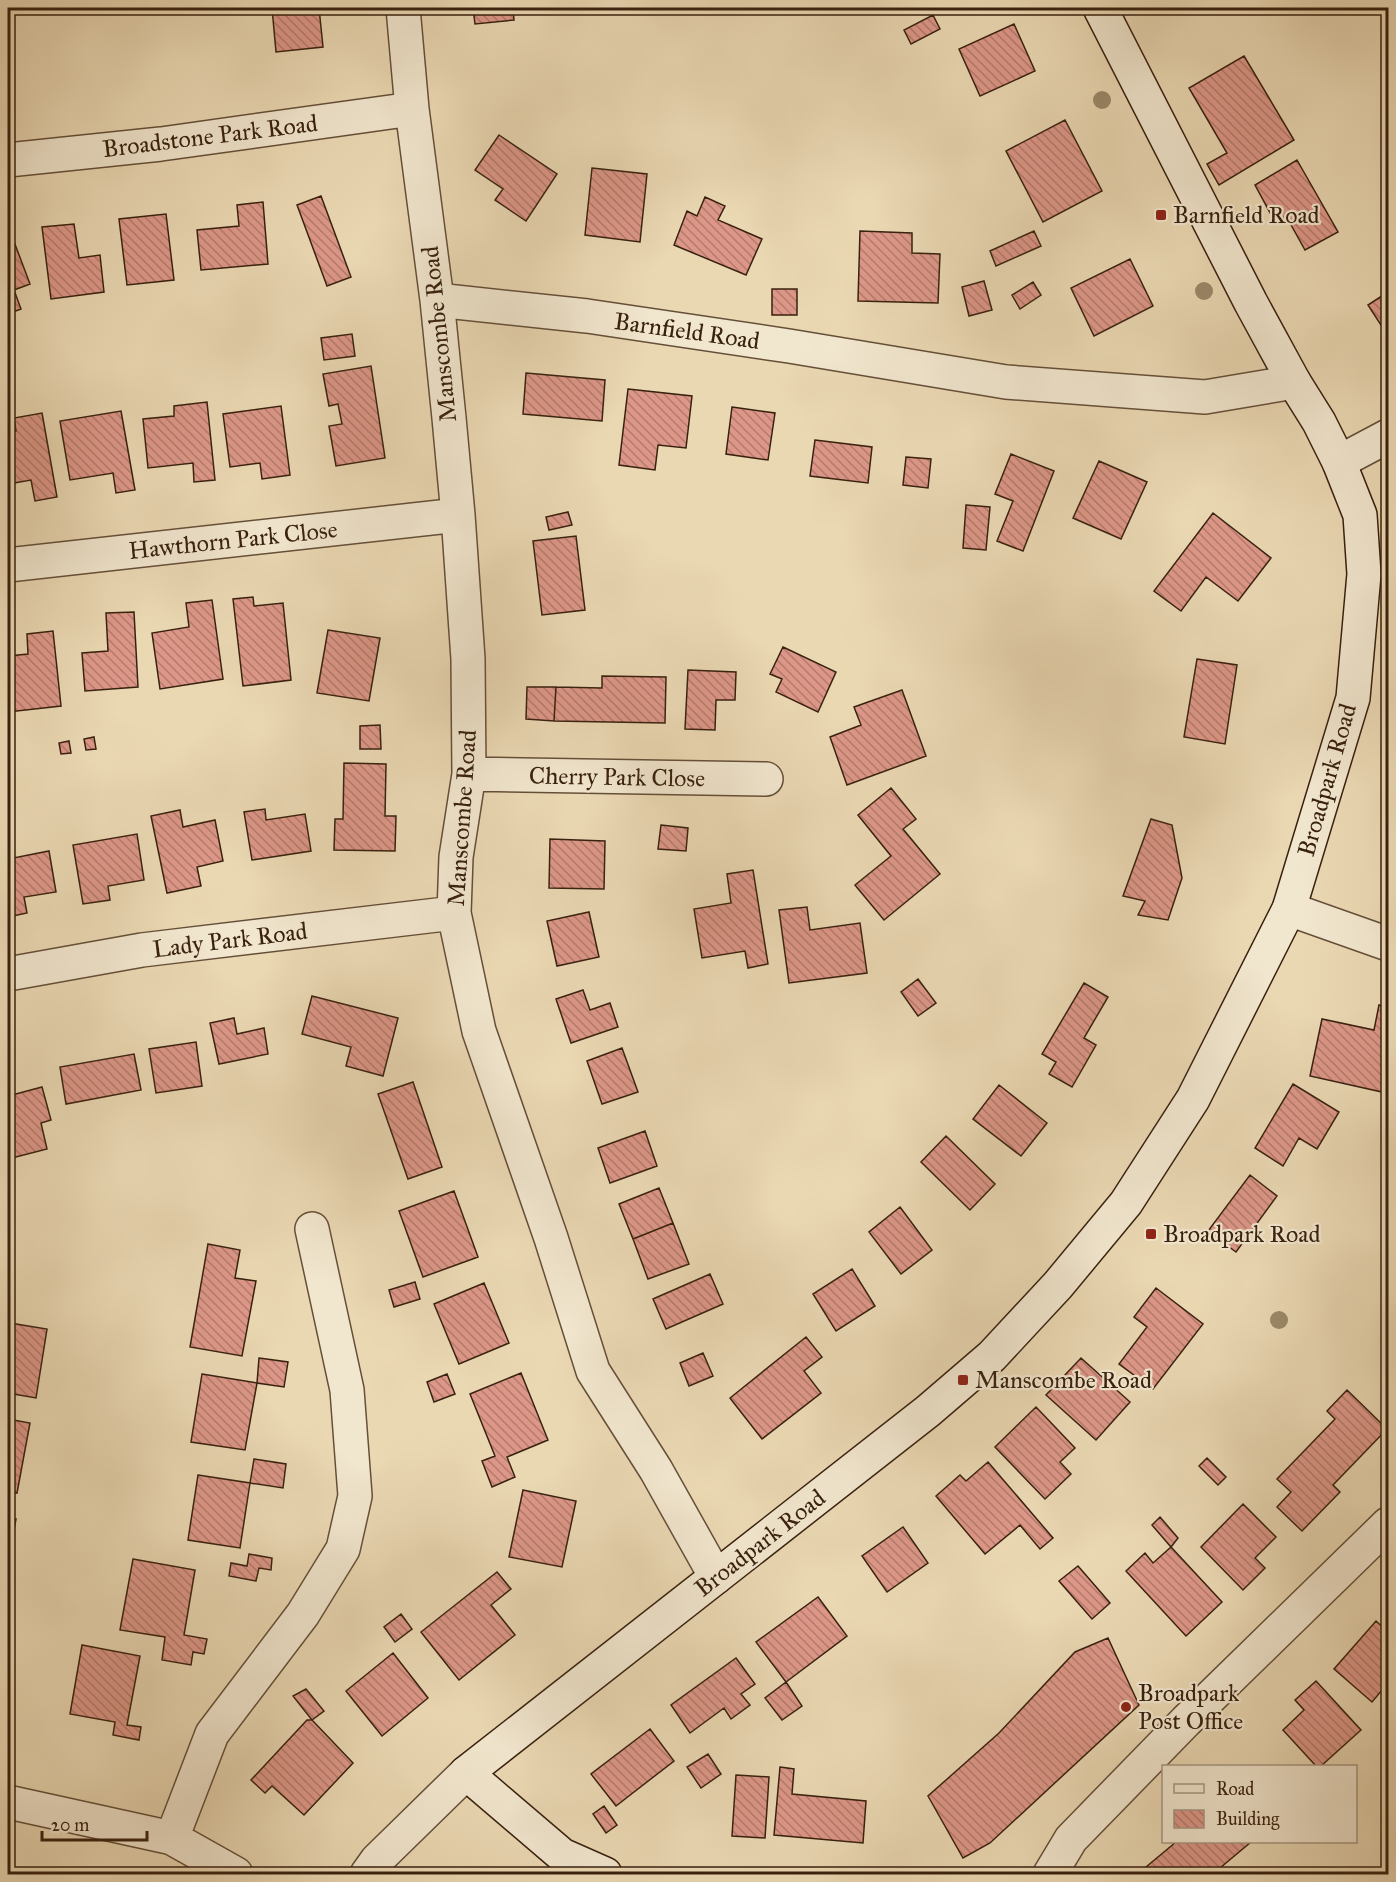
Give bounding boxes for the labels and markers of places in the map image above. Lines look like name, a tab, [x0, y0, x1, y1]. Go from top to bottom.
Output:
place label: Barnfield Road	[1173, 200, 1320, 230]
marker: Barnfield Road	[1154, 208, 1168, 222]
place label: Broadpark Road	[1163, 1219, 1321, 1249]
marker: Broadpark Road	[1144, 1227, 1158, 1241]
place label: Manscombe Road	[975, 1365, 1152, 1395]
marker: Manscombe Road	[956, 1373, 970, 1387]
place label: Broadpark Post Office	[1138, 1678, 1243, 1736]
marker: Broadpark Post Office	[1119, 1700, 1133, 1714]

